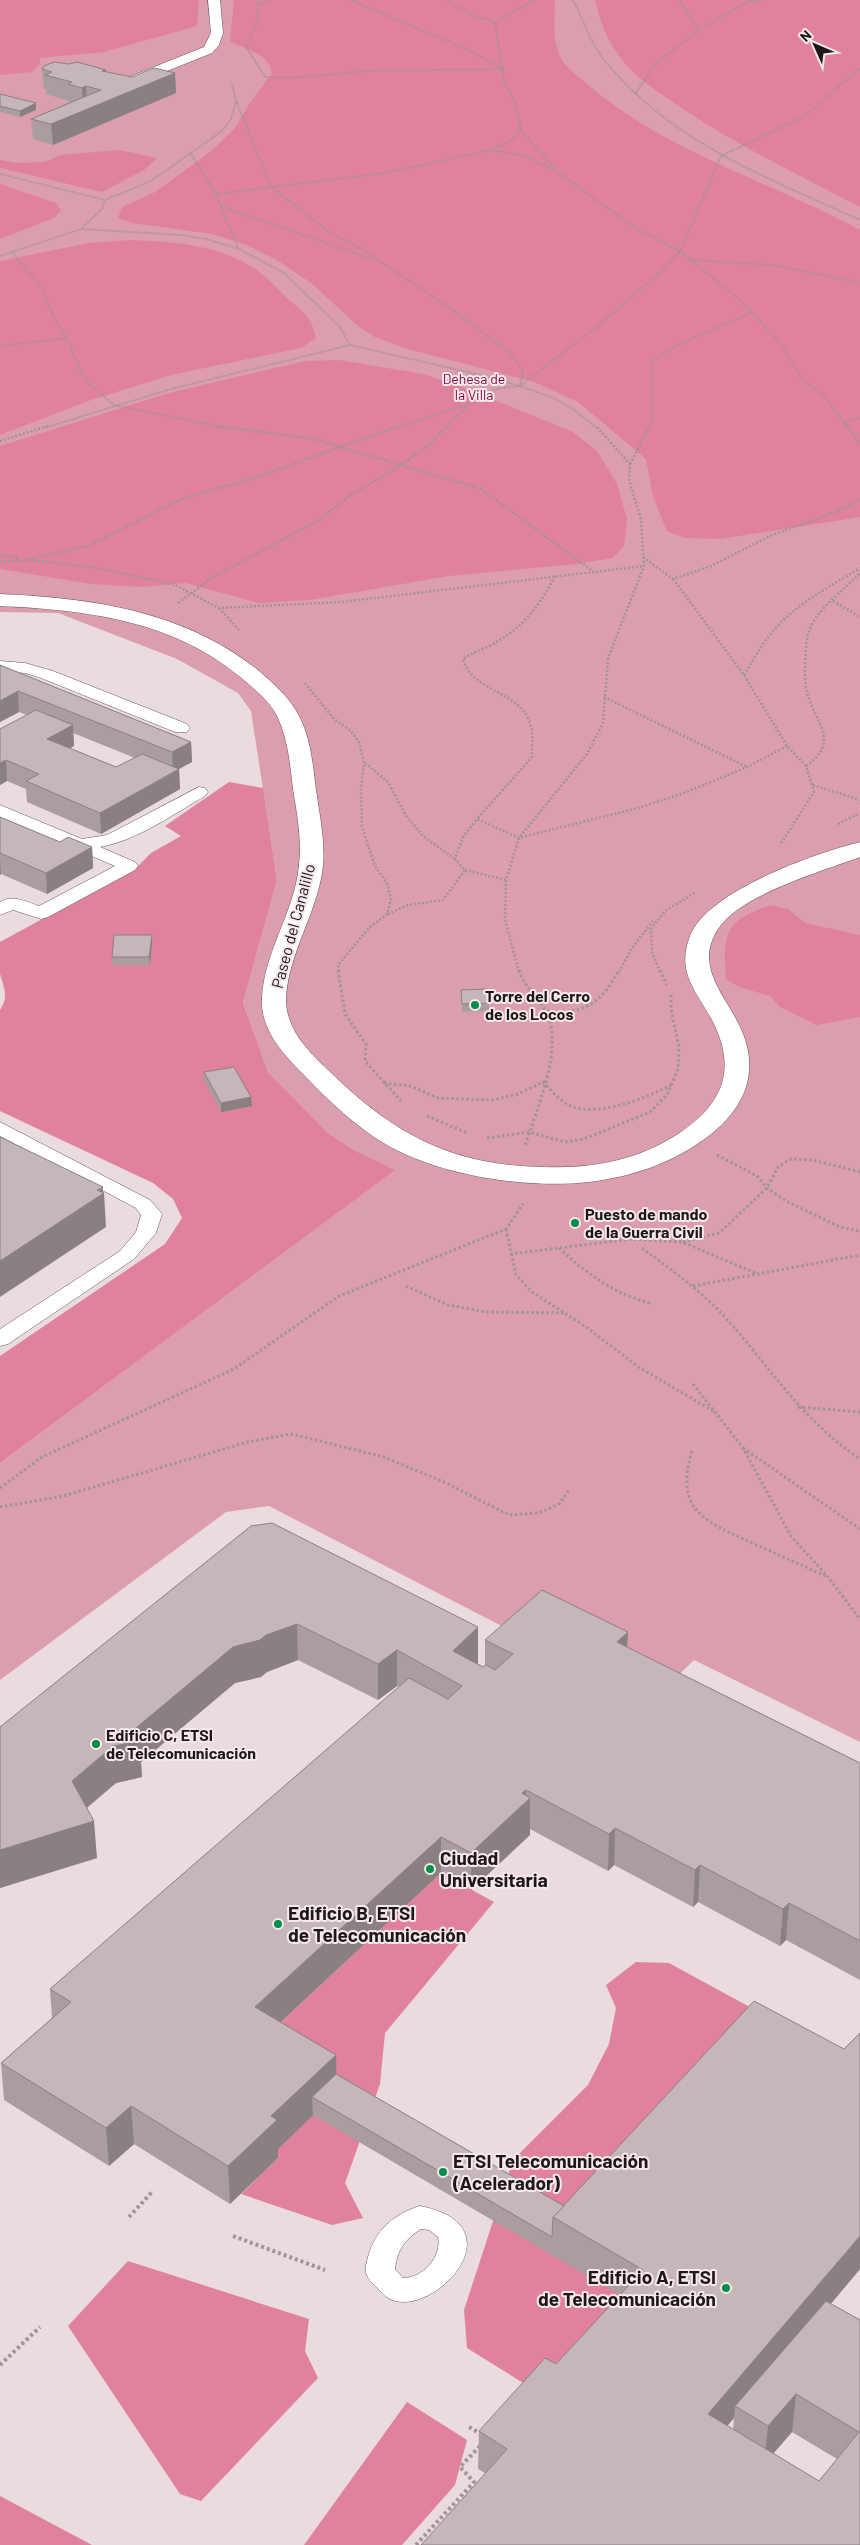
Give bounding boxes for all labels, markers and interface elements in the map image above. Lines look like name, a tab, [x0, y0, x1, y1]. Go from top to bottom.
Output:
north arrow	[790, 20, 840, 70]
text: N	[796, 26, 815, 45]
park label: Dehesa de la Villa	[443, 370, 505, 403]
street label: Paseo del Canalillo	[267, 861, 318, 990]
place label: Torre del Cerro de los Locos	[485, 986, 590, 1023]
marker: Torre del Cerro de los Locos	[469, 999, 481, 1011]
place label: Puesto de mando de la Guerra Civil	[585, 1204, 708, 1241]
marker: Puesto de mando de la Guerra Civil	[569, 1217, 581, 1229]
place label: Edificio C, ETSI de Telecomunicación	[106, 1725, 256, 1762]
marker: Edificio C, ETSI de Telecomunicación	[90, 1738, 102, 1750]
place label: Ciudad Universitaria	[440, 1846, 548, 1891]
marker: Ciudad Universitaria	[424, 1863, 436, 1875]
place label: Edificio B, ETSI de Telecomunicación	[288, 1901, 466, 1946]
marker: Edificio B, ETSI de Telecomunicación	[272, 1918, 284, 1930]
place label: ETSI Telecomunicación (Acelerador)	[452, 2149, 648, 2194]
marker: ETSI Telecomunicación (Acelerador)	[437, 2166, 449, 2178]
place label: Edificio A, ETSI de Telecomunicación	[538, 2265, 716, 2310]
marker: Edificio A, ETSI de Telecomunicación	[720, 2282, 732, 2294]

